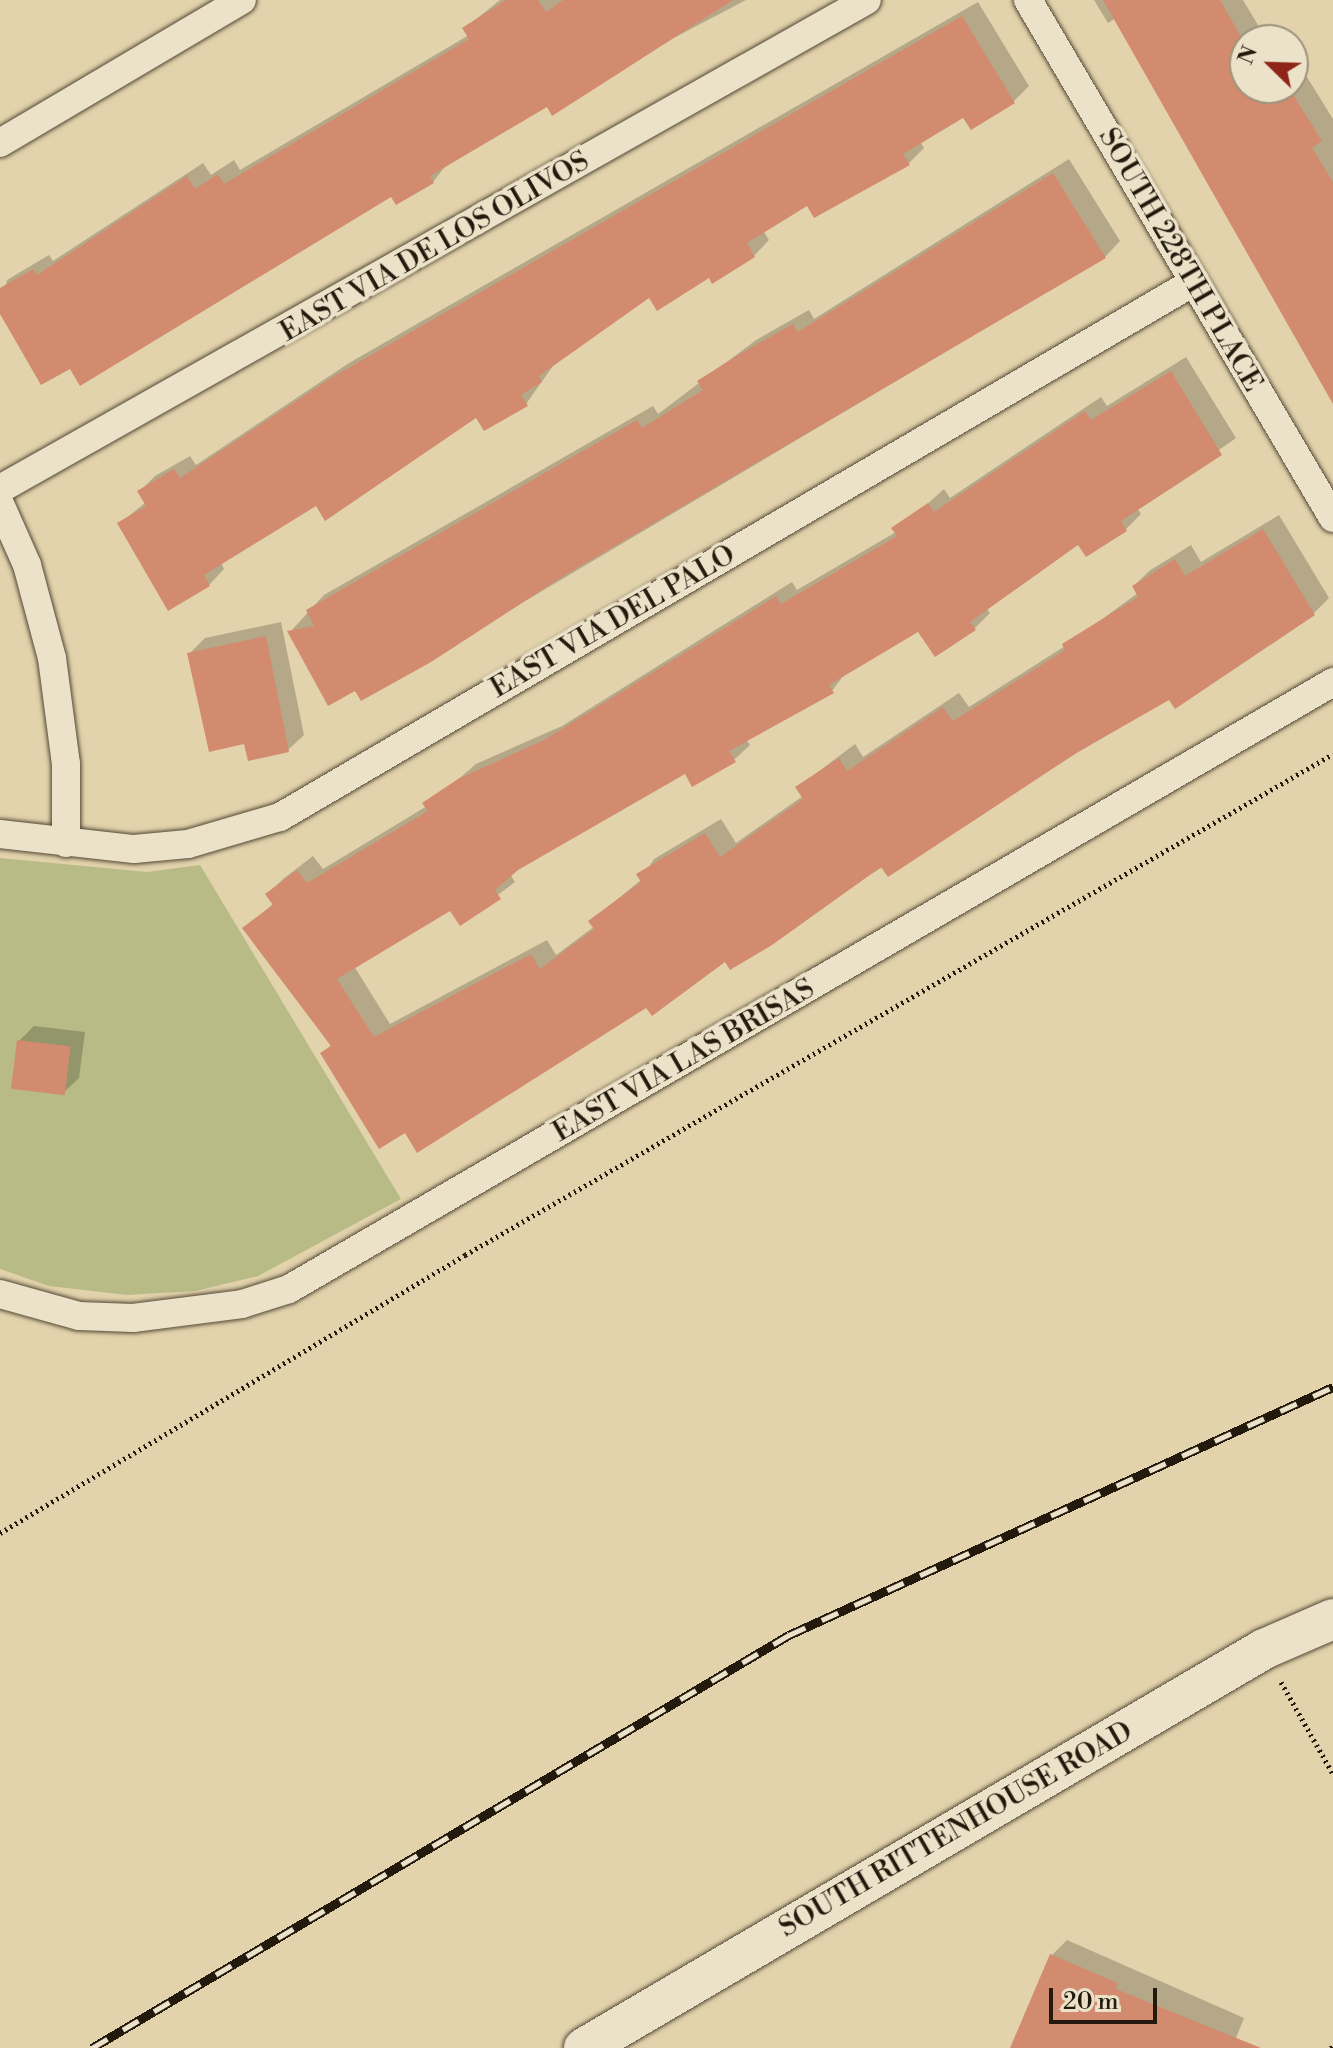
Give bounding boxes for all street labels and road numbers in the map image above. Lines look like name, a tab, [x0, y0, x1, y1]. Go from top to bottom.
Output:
street label: SOUTH 228TH PLACE	[1091, 122, 1269, 398]
street label: EAST VIA DE LOS OLIVOS	[274, 145, 596, 349]
street label: EAST VIA DEL PALO	[485, 538, 741, 706]
street label: EAST VIA LAS BRISAS	[547, 972, 821, 1150]
street label: SOUTH RITTENHOUSE ROAD	[773, 1715, 1139, 1945]

